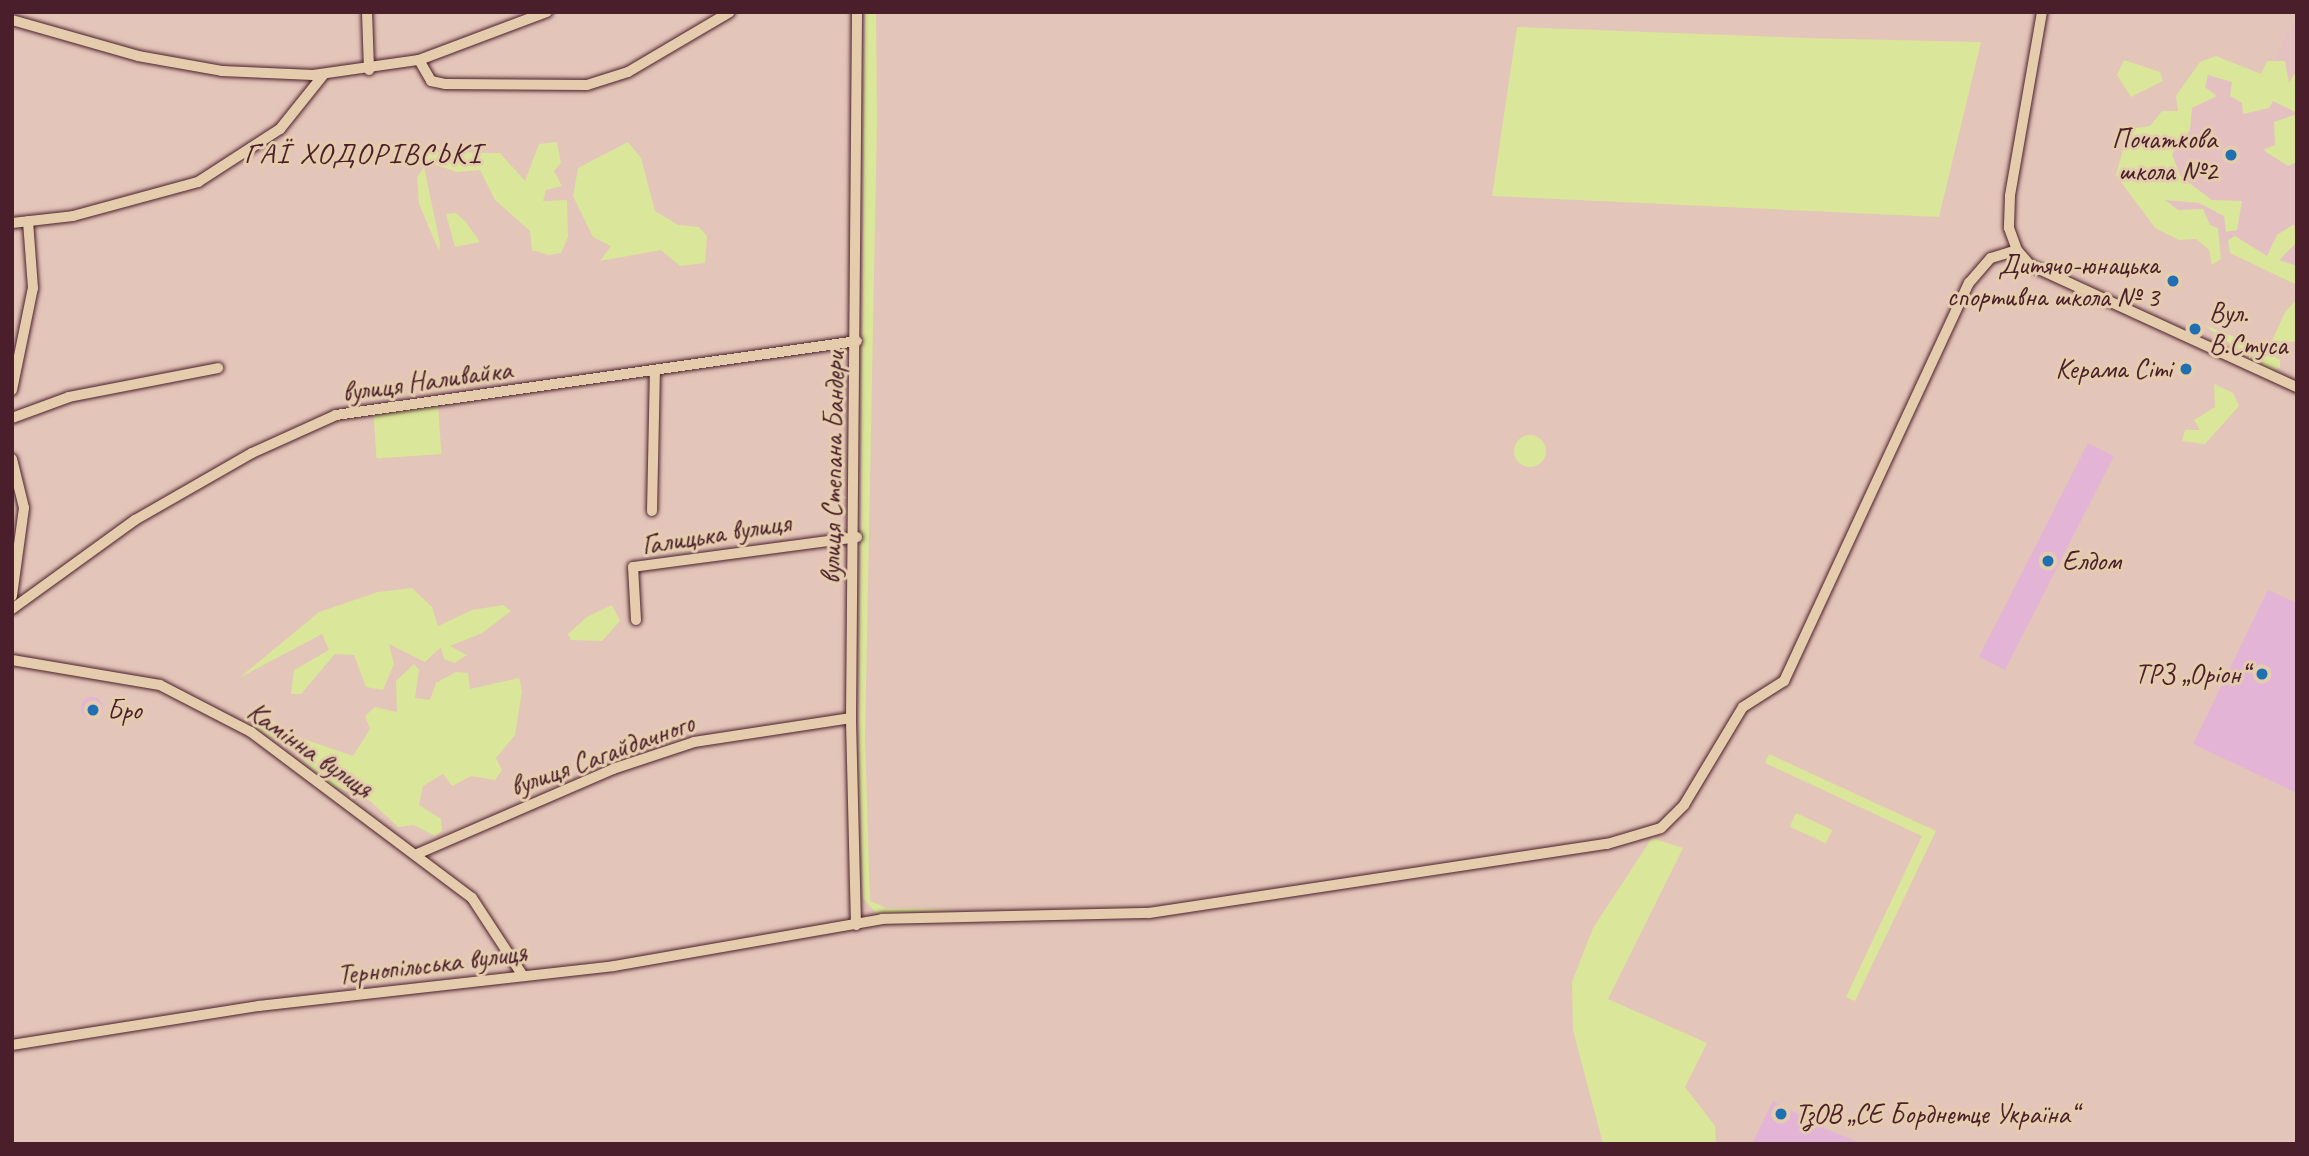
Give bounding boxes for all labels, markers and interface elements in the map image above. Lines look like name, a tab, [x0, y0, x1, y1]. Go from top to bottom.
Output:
place label: Початкова школа №2	[2112, 122, 2217, 188]
district label: ГАЇ ХОДОРІВСЬКІ	[244, 135, 482, 171]
marker: Початкова школа №2	[2223, 147, 2239, 163]
place label: Дитячо-юнацька спортивна школа № 3	[1947, 248, 2159, 314]
marker: Дитячо-юнацька спортивна школа № 3	[2165, 273, 2181, 289]
place label: Вул. В.Стуса	[2209, 296, 2287, 362]
marker: Вул. В.Стуса	[2187, 321, 2203, 337]
street label: вулиця Наливайка	[340, 352, 514, 410]
street label: вулиця Степана Бандери	[814, 352, 852, 584]
place label: Керама Сіті	[2055, 352, 2172, 386]
marker: Керама Сіті	[2178, 361, 2194, 377]
street label: Галицька вулиця	[640, 506, 792, 562]
place label: Елдом	[2062, 544, 2121, 578]
marker: Елдом	[2040, 553, 2056, 569]
place label: ТРЗ „Оріон“	[2135, 657, 2248, 691]
marker: ТРЗ „Оріон“	[2254, 666, 2270, 682]
place label: Бро	[107, 693, 142, 727]
street label: Камінна вулиця	[241, 694, 379, 806]
marker: Бро	[85, 702, 101, 718]
street label: вулиця Сагайдачного	[505, 706, 699, 804]
street label: Тернопільська вулиця	[335, 936, 529, 992]
place label: ТзОВ „СЕ Борднетце Україна“	[1795, 1097, 2077, 1131]
marker: ТзОВ „СЕ Борднетце Україна“	[1773, 1106, 1789, 1122]

